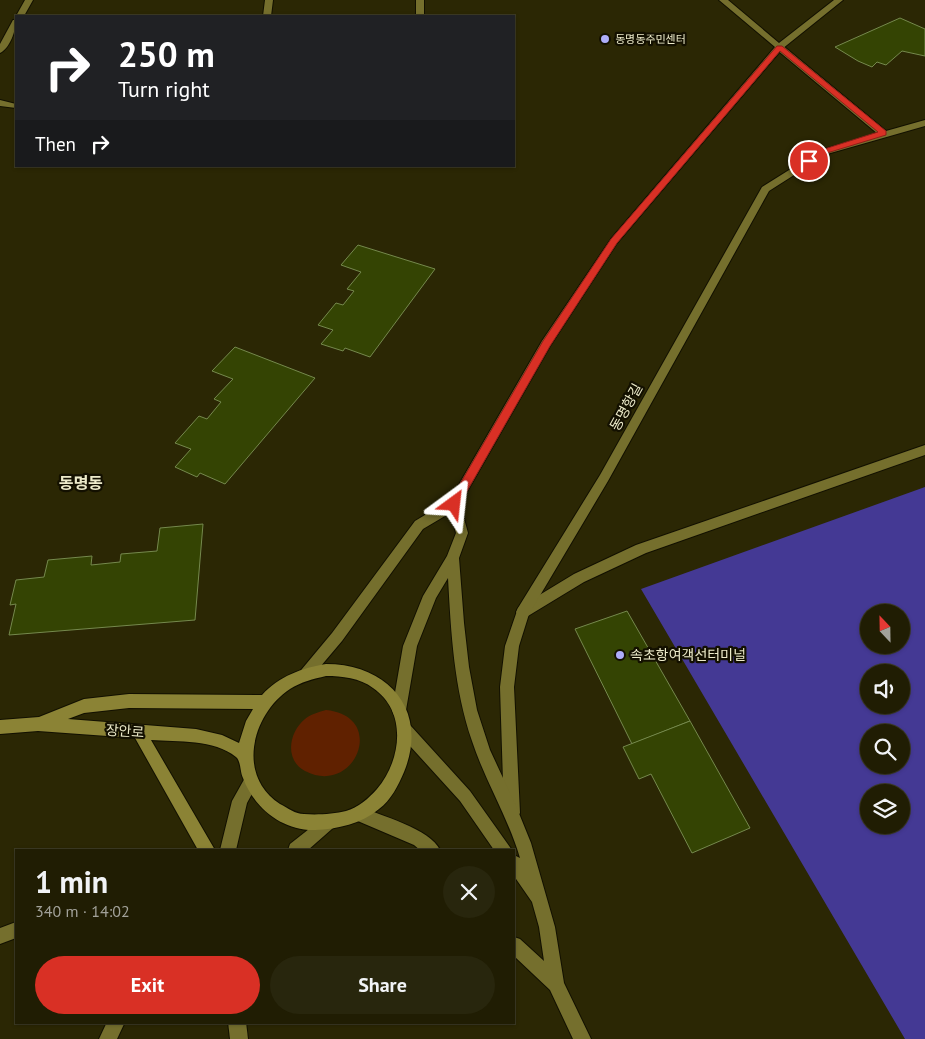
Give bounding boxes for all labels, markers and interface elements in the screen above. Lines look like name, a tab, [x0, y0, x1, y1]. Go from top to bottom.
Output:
text: 250 m	[118, 31, 215, 77]
place label: 동명동주민센터	[615, 32, 686, 46]
marker: 동명동주민센터	[599, 33, 611, 45]
icon: right	[35, 35, 100, 100]
text: Turn right	[118, 75, 210, 103]
icon: right	[86, 130, 114, 158]
text: Then	[35, 132, 76, 156]
pin	[788, 140, 830, 182]
icon: arrive	[795, 147, 823, 175]
street label: 동명항길	[606, 380, 646, 434]
district label: 동명동	[59, 473, 103, 493]
position arrow	[427, 477, 479, 529]
north arrow	[860, 604, 910, 654]
map controls	[860, 604, 910, 834]
place label: 속초항여객선터미널	[630, 646, 746, 664]
marker: 속초항여객선터미널	[614, 649, 626, 661]
button: sound	[860, 664, 910, 714]
street label: 장안로	[105, 721, 145, 741]
button: search	[860, 724, 910, 774]
button: layers	[860, 784, 910, 834]
text: 1 min	[35, 862, 108, 901]
button: close	[443, 866, 495, 918]
text: 340 m · 14:02	[35, 901, 130, 921]
button: Exit	[35, 956, 260, 1014]
button: Share	[270, 956, 495, 1014]

